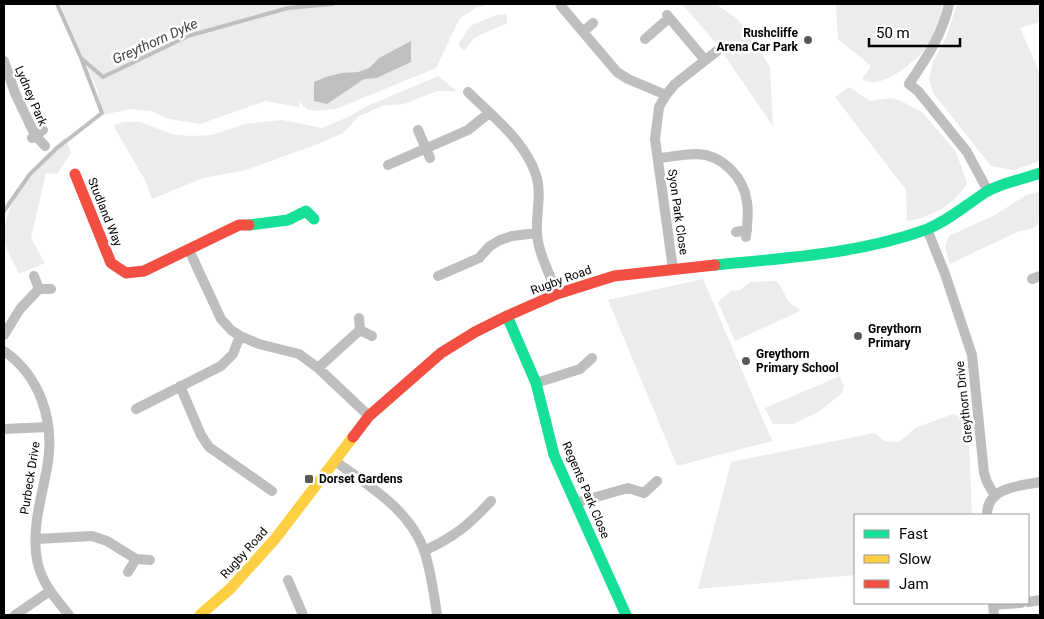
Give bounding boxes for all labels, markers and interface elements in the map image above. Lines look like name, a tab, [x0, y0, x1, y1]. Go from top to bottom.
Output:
water label: Greythorn Dyke	[110, 15, 200, 67]
scale bar	[869, 15, 960, 47]
text: 50 m	[876, 24, 910, 42]
place label: Rushcliffe Arena Car Park	[716, 26, 799, 54]
marker: Rushcliffe Arena Car Park	[802, 34, 814, 46]
street label: Lydney Park	[12, 64, 50, 129]
street label: Syon Park Close	[665, 168, 691, 256]
street label: Studland Way	[85, 176, 125, 249]
street label: Rugby Road	[529, 263, 593, 297]
place label: Greythorn Primary	[868, 322, 922, 350]
marker: Greythorn Primary	[852, 330, 864, 342]
place label: Greythorn Primary School	[756, 347, 839, 375]
marker: Greythorn Primary School	[740, 355, 752, 367]
street label: Greythorn Drive	[953, 360, 975, 444]
street label: Regents Park Close	[559, 439, 613, 541]
street label: Purbeck Drive	[17, 441, 43, 515]
place label: Dorset Gardens	[319, 472, 403, 486]
marker: Dorset Gardens	[303, 473, 315, 485]
legend	[854, 514, 1029, 604]
street label: Rugby Road	[218, 525, 270, 581]
text: Fast	[899, 525, 928, 543]
text: Slow	[899, 550, 931, 568]
text: Jam	[899, 575, 929, 593]

